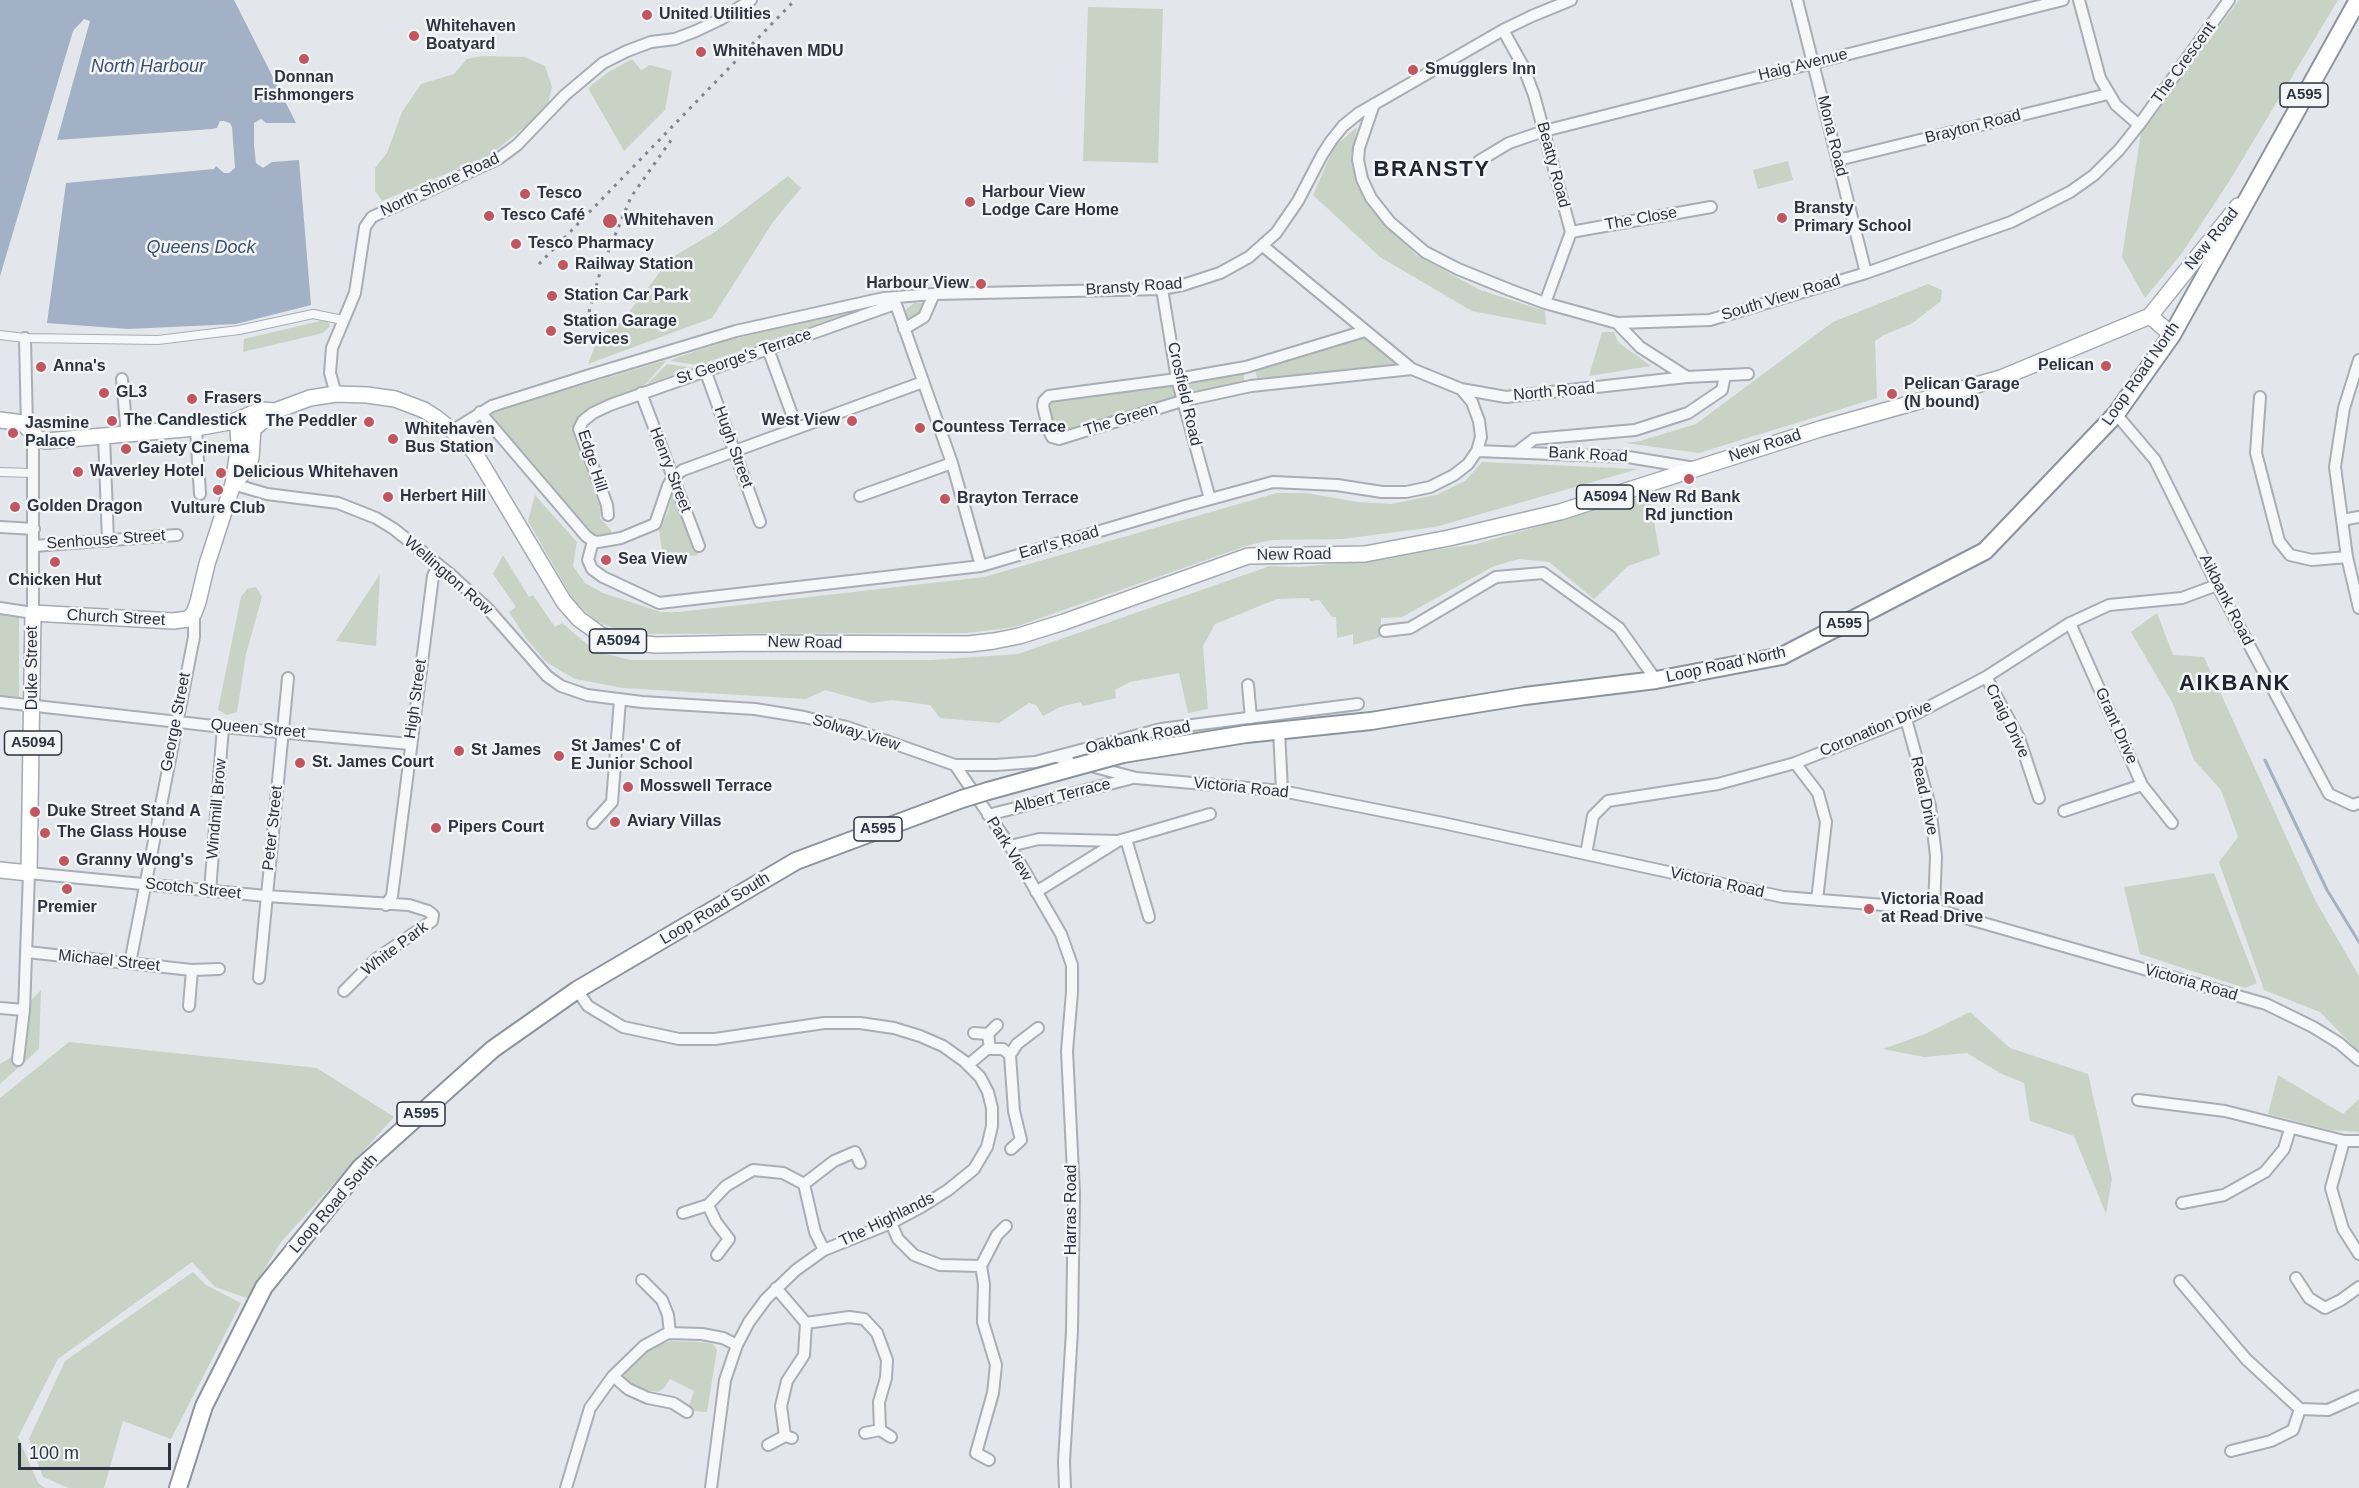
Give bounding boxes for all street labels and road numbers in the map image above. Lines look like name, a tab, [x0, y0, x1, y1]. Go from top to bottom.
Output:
street label: The Crescent	[2148, 19, 2220, 107]
street label: Haig Avenue	[1756, 45, 1850, 85]
road number: A595	[2280, 83, 2328, 107]
street label: Mona Road	[1813, 94, 1851, 178]
street label: Brayton Road	[1923, 106, 2023, 148]
street label: Beatty Road	[1532, 120, 1574, 210]
street label: North Shore Road	[378, 149, 502, 221]
street label: The Close	[1603, 203, 1679, 235]
street label: New Road	[2181, 204, 2243, 274]
street label: South View Road	[1719, 271, 1843, 325]
street label: Bransty Road	[1085, 274, 1183, 300]
street label: Loop Road North	[2098, 319, 2184, 429]
street label: St George's Terrace	[674, 325, 814, 389]
street label: Crosfield Road	[1163, 340, 1205, 448]
street label: North Road	[1512, 379, 1596, 405]
street label: The Green	[1082, 400, 1160, 440]
street label: Hugh Street	[709, 404, 757, 490]
street label: Henry Street	[645, 425, 695, 515]
street label: New Road	[1727, 425, 1803, 467]
street label: Edge Hill	[573, 428, 611, 494]
street label: Bank Road	[1548, 443, 1628, 467]
road number: A5094	[1576, 485, 1634, 509]
street label: Earl's Road	[1017, 522, 1101, 564]
street label: Senhouse Street	[46, 526, 166, 554]
street label: Wellington Row	[400, 532, 496, 620]
street label: New Road	[1256, 545, 1332, 565]
street label: Aikbank Road	[2195, 551, 2257, 649]
street label: Church Street	[66, 606, 166, 630]
road number: A595	[1820, 612, 1868, 636]
street label: Duke Street	[23, 626, 43, 710]
road number: A5094	[590, 629, 646, 653]
street label: New Road	[767, 633, 843, 653]
street label: Loop Road North	[1664, 643, 1788, 687]
street label: High Street	[401, 658, 431, 740]
street label: George Street	[157, 671, 195, 773]
street label: Craig Drive	[1981, 681, 2033, 761]
street label: Grant Drive	[2091, 685, 2141, 767]
street label: Coronation Drive	[1817, 697, 1935, 761]
street label: Solway View	[810, 711, 902, 755]
street label: Queen Street	[210, 715, 306, 743]
street label: Oakbank Road	[1084, 718, 1192, 758]
road number: A5094	[4, 731, 62, 755]
street label: Read Drive	[1906, 755, 1942, 837]
street label: Windmill Brow	[203, 758, 231, 860]
street label: Victoria Road	[1192, 773, 1290, 803]
street label: Albert Terrace	[1011, 775, 1113, 817]
street label: Peter Street	[259, 785, 287, 871]
street label: Park View	[982, 813, 1036, 885]
road number: A595	[854, 817, 902, 841]
street label: Victoria Road	[1668, 864, 1766, 902]
street label: Loop Road South	[657, 869, 773, 949]
street label: Scotch Street	[144, 874, 242, 904]
street label: White Park	[358, 918, 432, 980]
street label: Michael Street	[57, 946, 161, 976]
street label: Victoria Road	[2142, 961, 2240, 1005]
road number: A595	[397, 1102, 445, 1126]
street label: Loop Road South	[286, 1151, 382, 1257]
street label: Harras Road	[1062, 1165, 1082, 1255]
street label: The Highlands	[836, 1189, 938, 1251]

